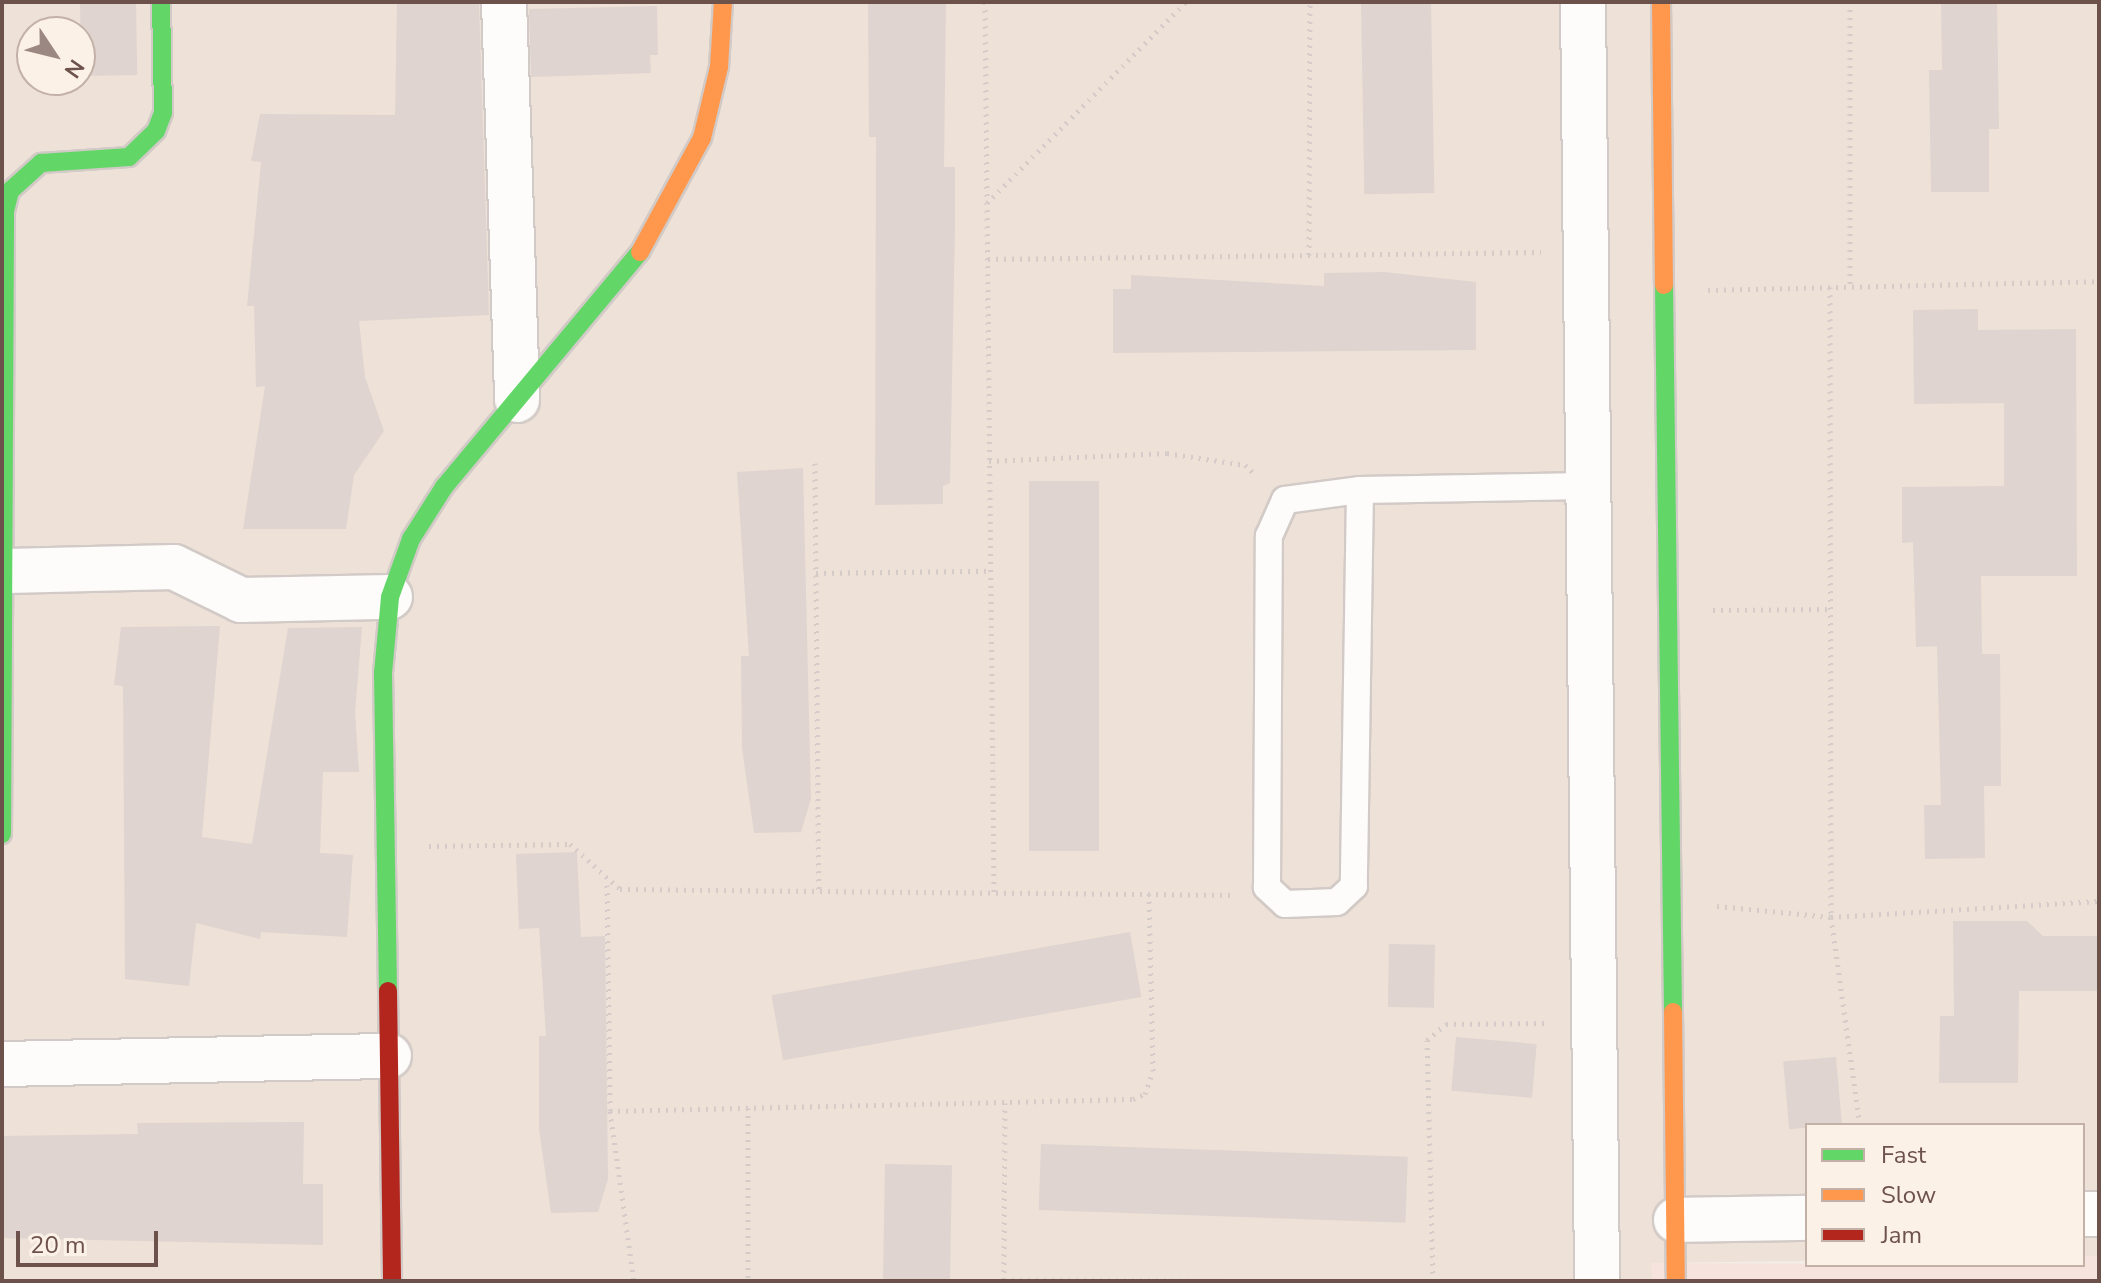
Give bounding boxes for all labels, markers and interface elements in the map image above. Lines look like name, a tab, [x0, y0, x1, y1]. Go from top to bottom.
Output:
north arrow	[16, 16, 96, 96]
text: N	[57, 53, 91, 84]
legend	[1805, 1123, 2085, 1267]
text: Fast	[1881, 1139, 1926, 1171]
text: Slow	[1881, 1179, 1936, 1211]
scale bar	[20, 1215, 162, 1265]
text: Jam	[1881, 1219, 1922, 1251]
text: 20 m	[30, 1229, 86, 1261]

